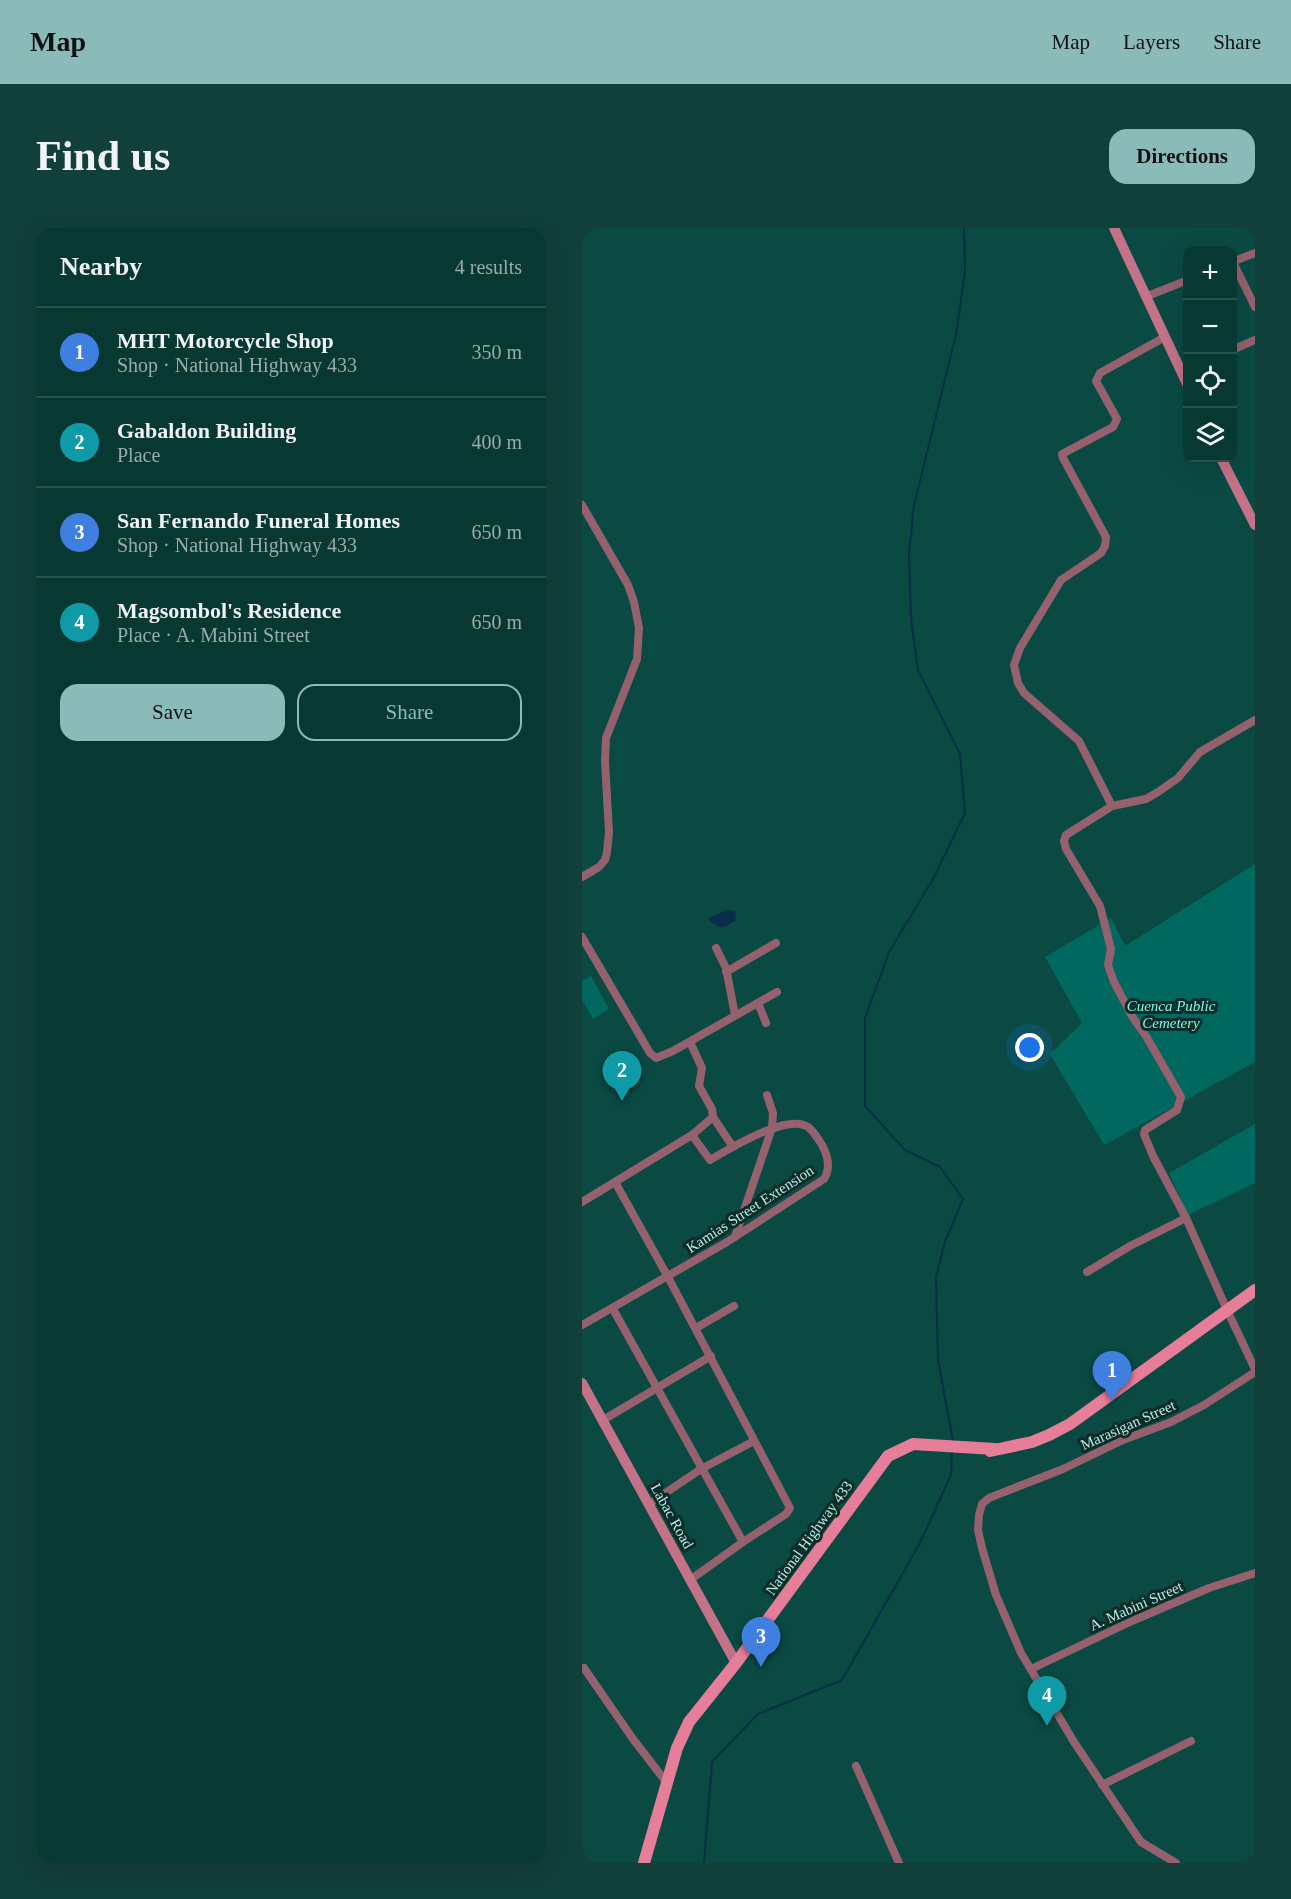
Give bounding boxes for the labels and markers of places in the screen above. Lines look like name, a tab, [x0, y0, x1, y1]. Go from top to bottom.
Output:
pin: 2	[602, 1052, 642, 1101]
pin: 1	[1092, 1352, 1132, 1401]
pin: 3	[742, 1618, 780, 1667]
pin: 4	[1028, 1676, 1066, 1726]

